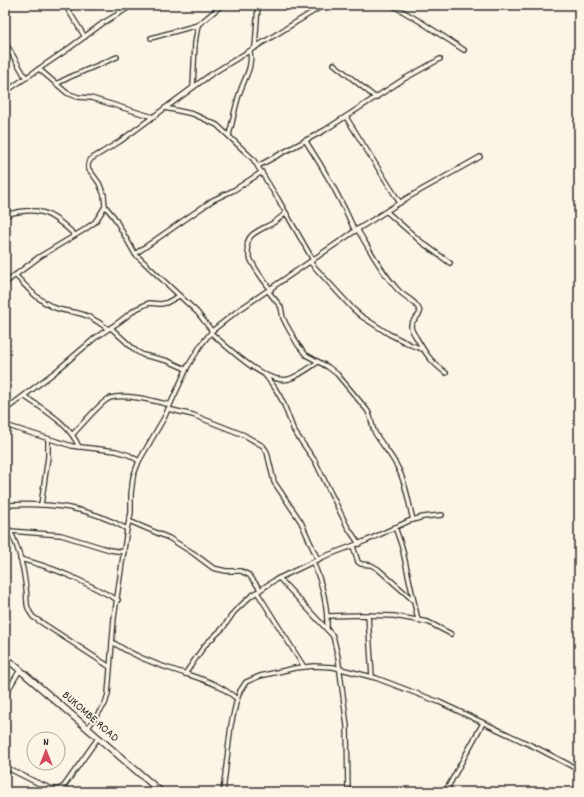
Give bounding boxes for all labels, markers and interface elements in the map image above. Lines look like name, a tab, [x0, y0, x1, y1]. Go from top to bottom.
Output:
street label: BUKOMBE ROAD	[58, 688, 122, 746]
north arrow	[26, 731, 66, 771]
text: N	[43, 735, 49, 751]

